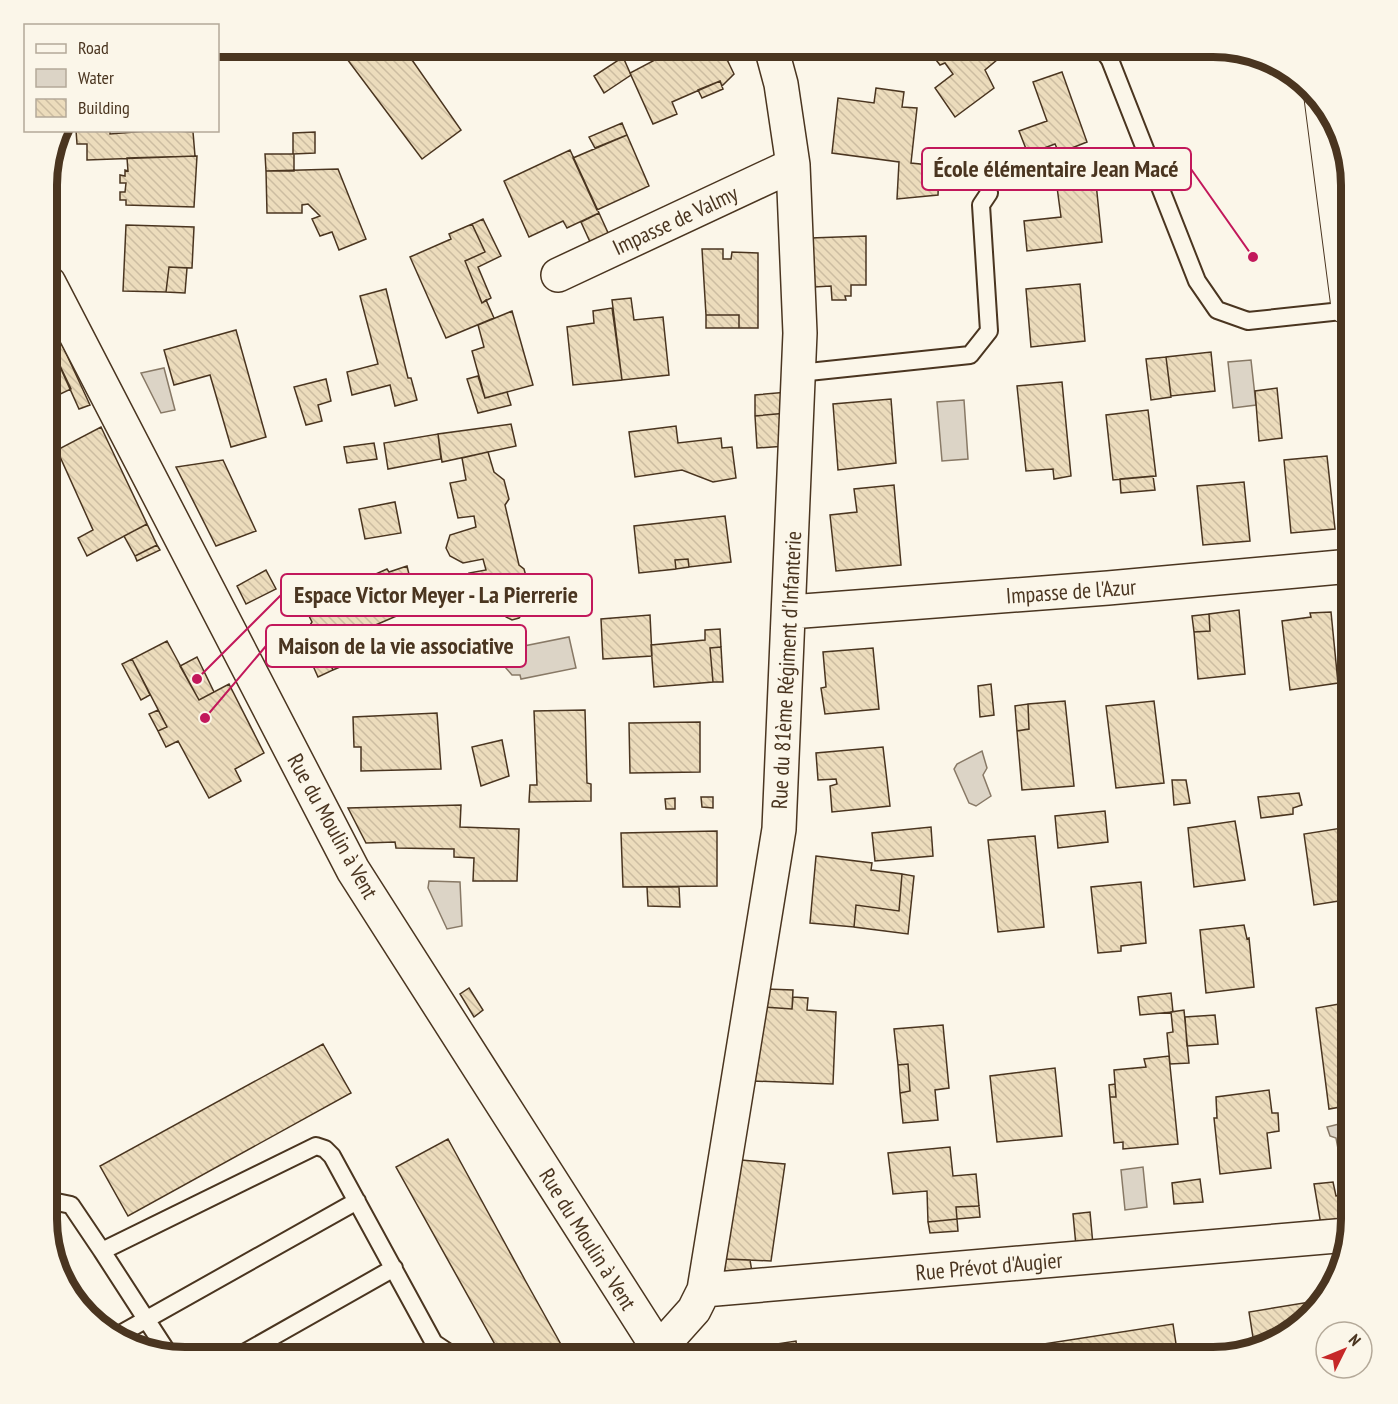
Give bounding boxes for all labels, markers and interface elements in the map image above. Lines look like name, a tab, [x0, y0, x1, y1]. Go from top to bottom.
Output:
legend	[24, 24, 219, 132]
text: Road	[78, 36, 109, 59]
text: Water	[78, 66, 114, 89]
text: Building	[78, 96, 130, 119]
callout: École élémentaire Jean Macé	[922, 148, 1191, 190]
text: École élémentaire Jean Macé	[934, 153, 1179, 184]
street label: Impasse de Valmy	[608, 178, 743, 261]
street label: Rue du 81ème Régiment d'Infanterie	[765, 530, 807, 810]
street label: Impasse de l'Azur	[1005, 572, 1137, 610]
callout: Espace Victor Meyer - La Pierrerie	[281, 574, 592, 616]
text: Espace Victor Meyer - La Pierrerie	[294, 579, 578, 610]
callout: Maison de la vie associative	[266, 625, 526, 667]
text: Maison de la vie associative	[278, 630, 514, 661]
street label: Rue du Moulin à Vent	[282, 748, 384, 904]
street label: Rue du Moulin à Vent	[533, 1163, 643, 1315]
street label: Rue Prévot d'Augier	[914, 1246, 1064, 1286]
north arrow	[1314, 1320, 1374, 1380]
text: N	[1345, 1330, 1365, 1350]

